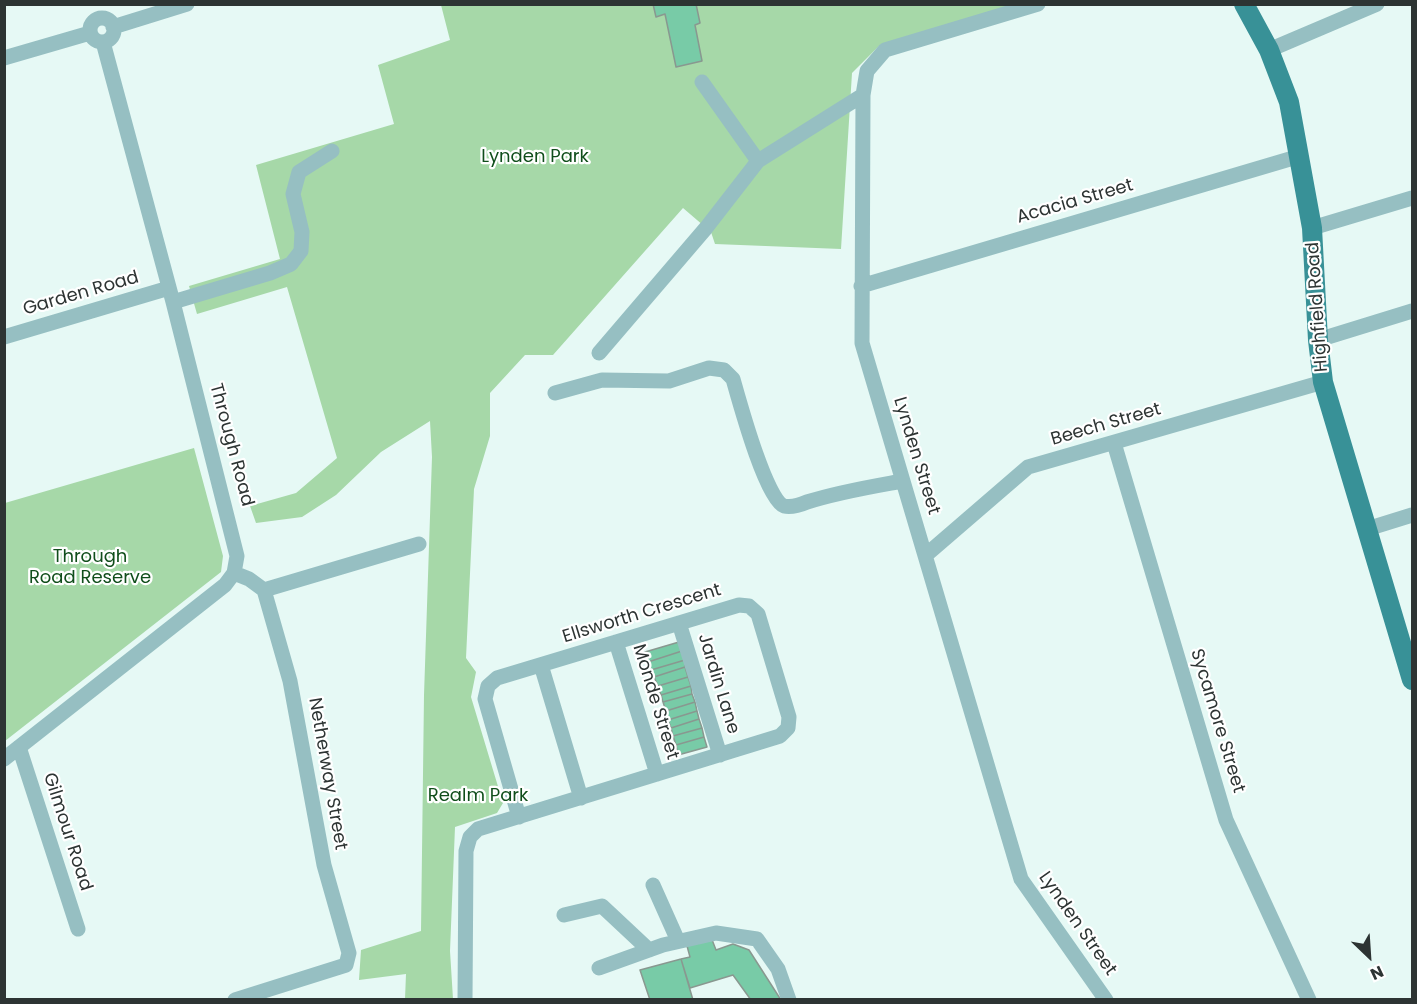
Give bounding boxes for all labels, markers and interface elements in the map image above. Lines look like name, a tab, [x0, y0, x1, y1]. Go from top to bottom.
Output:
park label: Lynden Park	[481, 146, 589, 168]
street label: Acacia Street	[1014, 175, 1136, 229]
street label: Highfield Road	[1303, 241, 1333, 373]
street label: Garden Road	[21, 267, 141, 321]
street label: Through Road	[204, 381, 258, 509]
street label: Lynden Street	[888, 395, 944, 517]
street label: Beech Street	[1049, 399, 1163, 451]
park label: Through Road Reserve	[29, 546, 151, 588]
street label: Ellsworth Crescent	[560, 580, 724, 648]
street label: Jardin Lane	[692, 631, 744, 737]
street label: Monde Street	[627, 642, 683, 762]
street label: Sycamore Street	[1185, 646, 1249, 796]
street label: Netherway Street	[303, 696, 351, 852]
street label: Gilmour Road	[38, 770, 96, 894]
park label: Realm Park	[428, 785, 528, 807]
street label: Lynden Street	[1033, 868, 1121, 980]
north arrow	[1339, 926, 1399, 986]
text: N	[1367, 960, 1387, 986]

